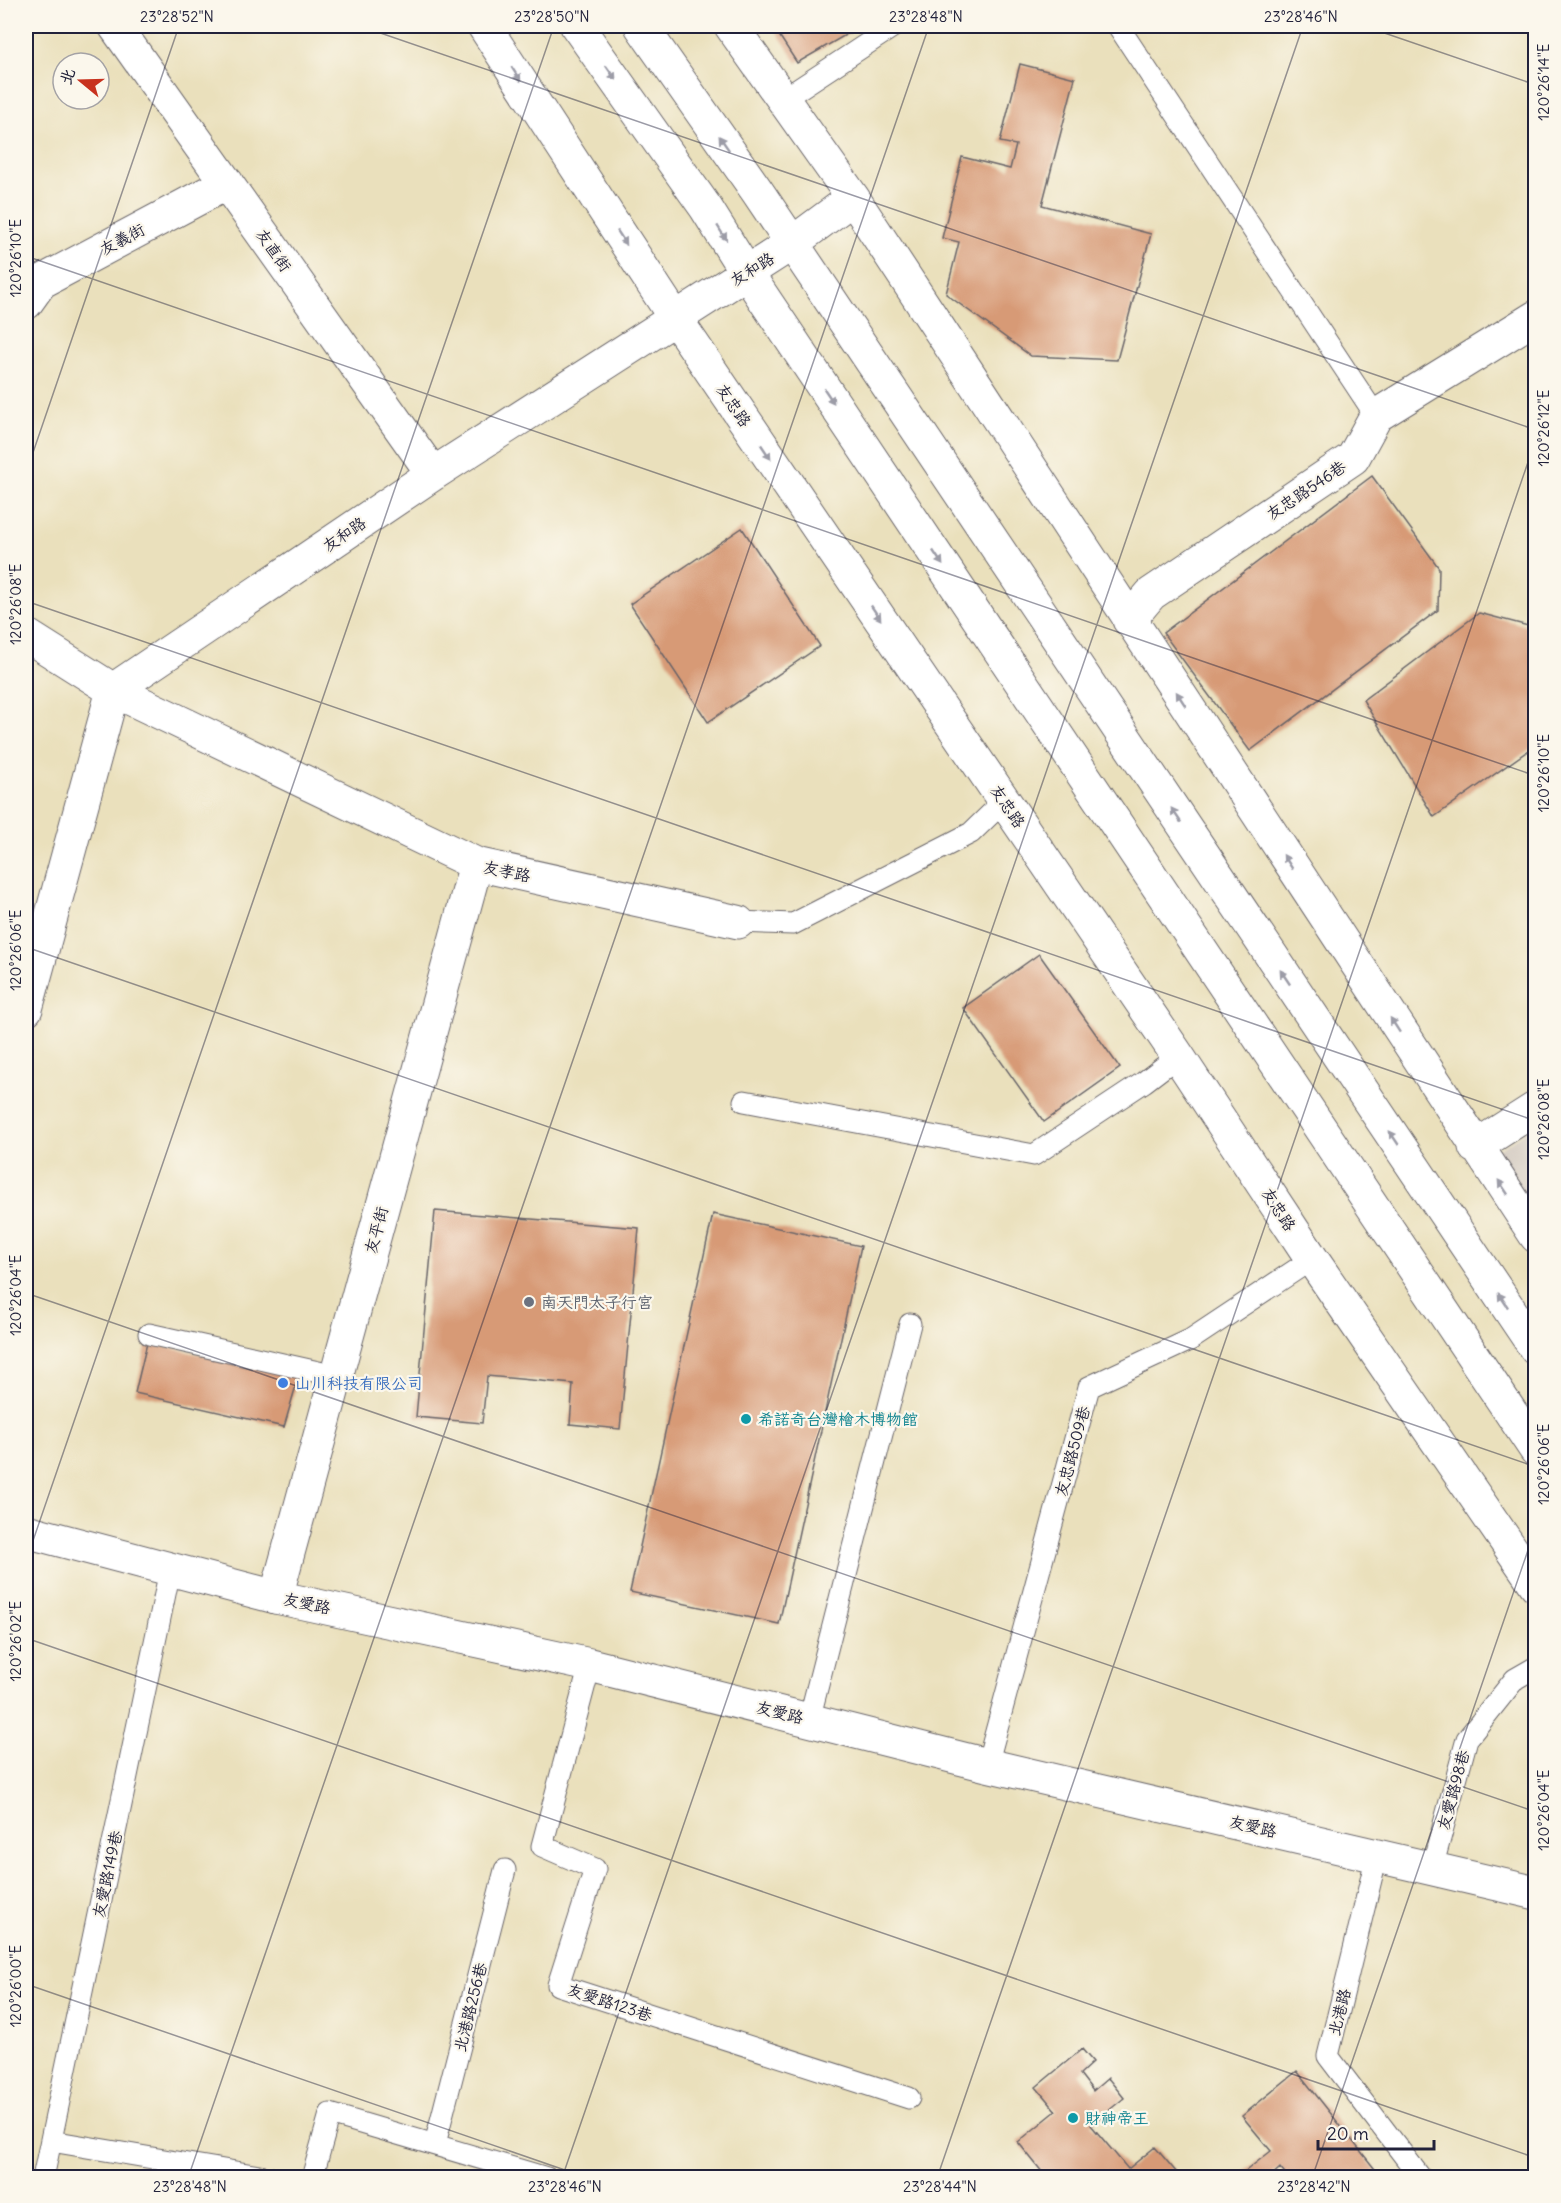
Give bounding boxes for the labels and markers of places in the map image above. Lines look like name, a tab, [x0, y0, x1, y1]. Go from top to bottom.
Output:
place label: 南天門太子行宮	[541, 1292, 653, 1312]
marker: 南天門太子行宮	[522, 1295, 536, 1309]
place label: 山川科技有限公司	[295, 1373, 423, 1393]
marker: 山川科技有限公司	[276, 1376, 290, 1390]
place label: 希諾奇台灣檜木博物館	[758, 1409, 918, 1429]
marker: 希諾奇台灣檜木博物館	[739, 1412, 753, 1426]
place label: 財神帝王	[1085, 2108, 1149, 2128]
marker: 財神帝王	[1066, 2111, 1080, 2125]

